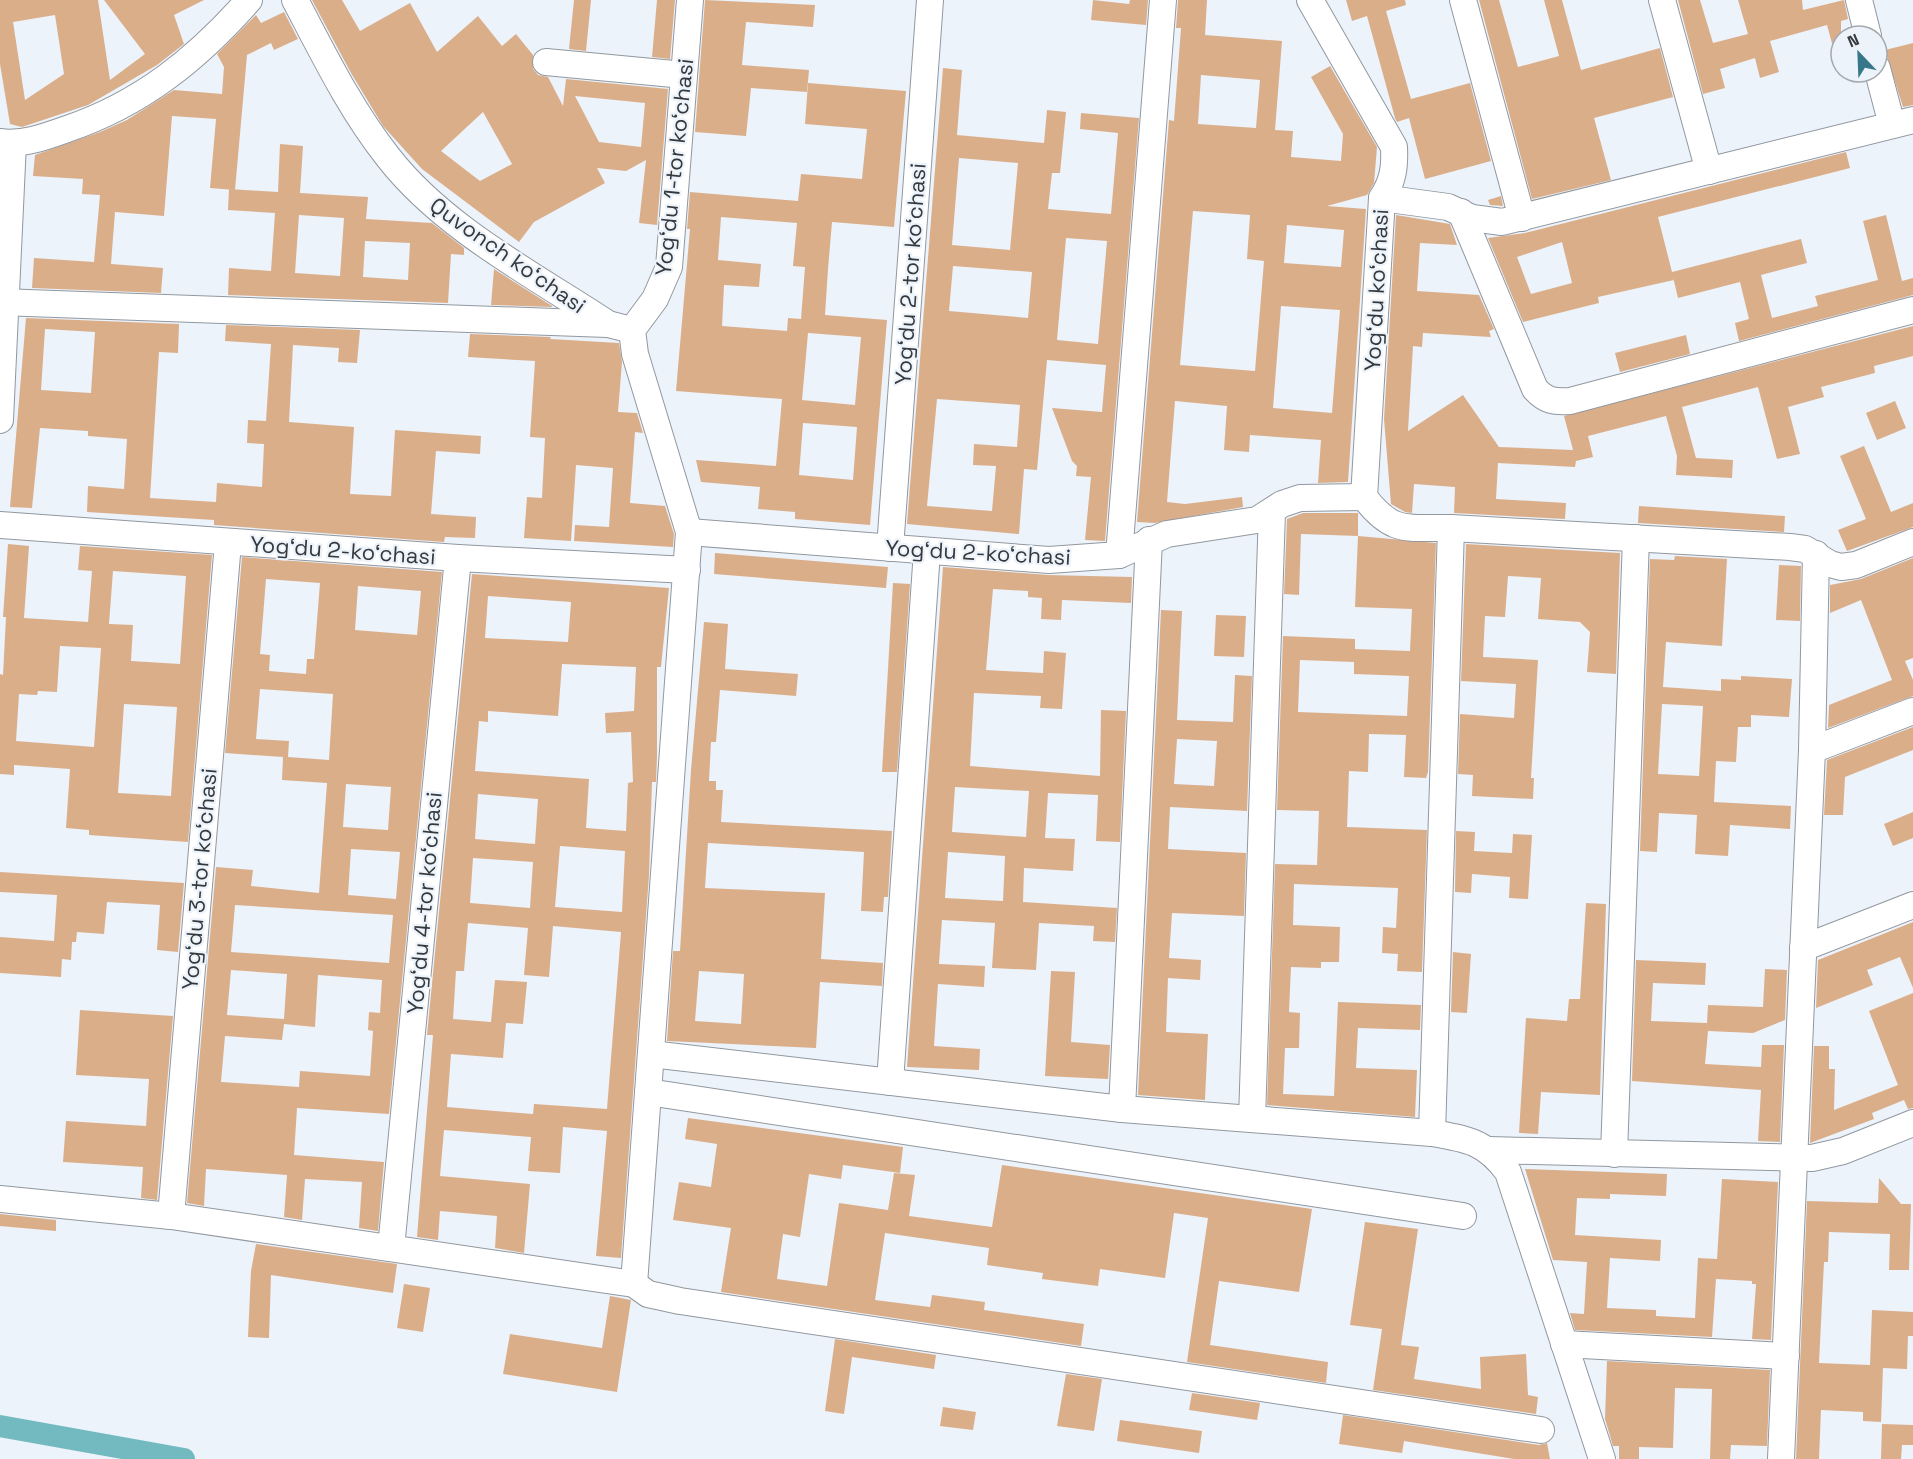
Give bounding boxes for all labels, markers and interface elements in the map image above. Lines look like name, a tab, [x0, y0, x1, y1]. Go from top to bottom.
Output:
north arrow	[1829, 24, 1889, 84]
text: N	[1844, 29, 1862, 52]
street label: Yogʻdu 1-tor koʻchasi	[649, 57, 699, 277]
street label: Yogʻdu 2-tor koʻchasi	[888, 162, 932, 386]
street label: Quvonch koʻchasi	[425, 191, 591, 319]
street label: Yogʻdu koʻchasi	[1358, 208, 1394, 372]
street label: Yogʻdu 2-koʻchasi	[249, 530, 437, 570]
street label: Yogʻdu 2-koʻchasi	[885, 533, 1071, 571]
street label: Yogʻdu 3-tor koʻchasi	[175, 767, 223, 991]
street label: Yogʻdu 4-tor koʻchasi	[400, 791, 448, 1015]

